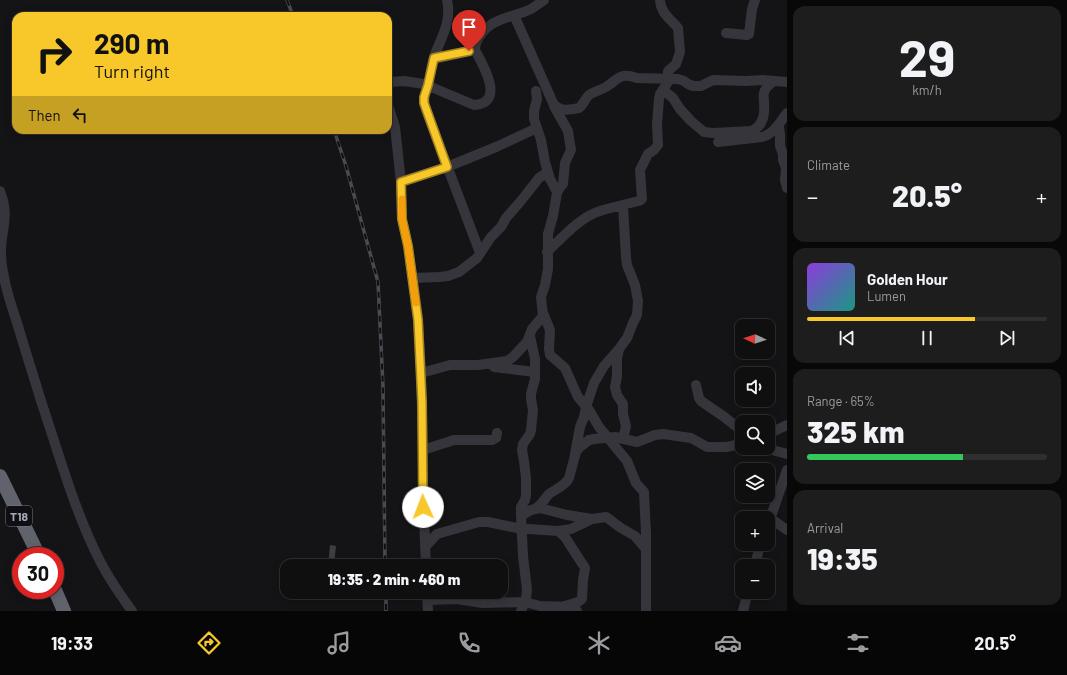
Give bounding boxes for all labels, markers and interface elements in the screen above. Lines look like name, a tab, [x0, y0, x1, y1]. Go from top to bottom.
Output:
pin	[452, 10, 486, 51]
icon: arrive	[458, 16, 480, 38]
text: 29	[899, 25, 955, 87]
text: 290 m	[94, 26, 170, 60]
icon: right	[28, 28, 80, 80]
text: Turn right	[94, 60, 170, 82]
text: km/h	[912, 82, 942, 98]
icon: left	[69, 104, 91, 126]
text: Then	[28, 106, 61, 124]
text: Climate	[807, 157, 850, 173]
text: 20.5°	[892, 177, 962, 213]
text: −	[807, 183, 818, 209]
text: +	[1036, 183, 1047, 209]
text: Golden Hour	[867, 270, 948, 288]
text: Lumen	[867, 288, 906, 304]
north arrow	[735, 319, 775, 359]
map controls	[735, 319, 775, 599]
icon: previous	[836, 327, 858, 349]
icon: pause	[916, 327, 938, 349]
icon: next	[996, 327, 1018, 349]
button: sound	[735, 367, 775, 407]
text: Range · 65%	[807, 393, 875, 409]
text: 325 km	[807, 413, 904, 449]
button: search	[735, 415, 775, 455]
button: layers	[735, 463, 775, 503]
position arrow	[402, 486, 444, 528]
road number: T18	[6, 506, 32, 526]
button: +	[735, 511, 775, 551]
text: Arrival	[807, 520, 843, 536]
text: 19:35	[807, 540, 878, 576]
speed limit sign: 30	[12, 547, 64, 599]
button: −	[735, 559, 775, 599]
text: 19:35 · 2 min · 460 m	[328, 570, 460, 588]
icon: directions	[195, 629, 223, 657]
icon: music	[325, 629, 353, 657]
icon: phone	[455, 629, 483, 657]
icon: climate	[585, 629, 613, 657]
icon: car	[714, 629, 742, 657]
icon: filters	[844, 629, 872, 657]
text: 19:33	[51, 632, 93, 654]
text: 20.5°	[974, 632, 1016, 654]

